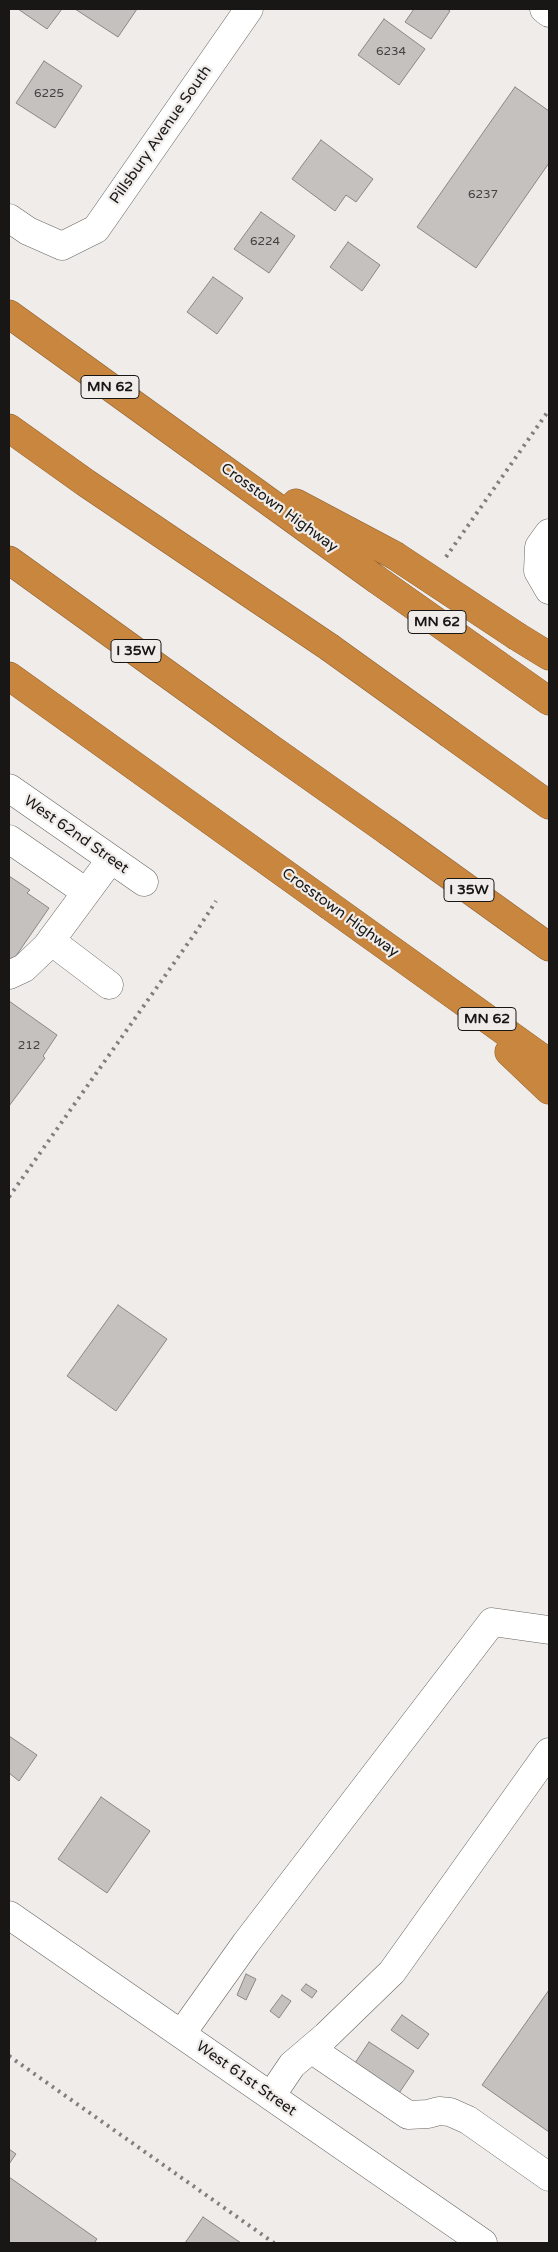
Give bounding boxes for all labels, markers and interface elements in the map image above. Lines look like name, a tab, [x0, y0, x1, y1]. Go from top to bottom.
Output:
house number: 6234	[376, 45, 406, 59]
street label: Pillsbury Avenue South	[106, 62, 216, 208]
house number: 6225	[34, 87, 64, 101]
house number: 6237	[468, 188, 498, 202]
house number: 6224	[250, 235, 280, 249]
road number: MN 62	[81, 376, 139, 398]
street label: Crosstown Highway	[217, 459, 341, 557]
road number: MN 62	[408, 610, 466, 634]
road number: I 35W	[111, 640, 161, 662]
street label: West 62nd Street	[20, 792, 132, 878]
street label: Crosstown Highway	[278, 864, 402, 962]
road number: I 35W	[444, 878, 494, 902]
road number: MN 62	[458, 1008, 516, 1030]
house number: 212	[18, 1039, 40, 1053]
street label: West 61st Street	[192, 2038, 300, 2120]

